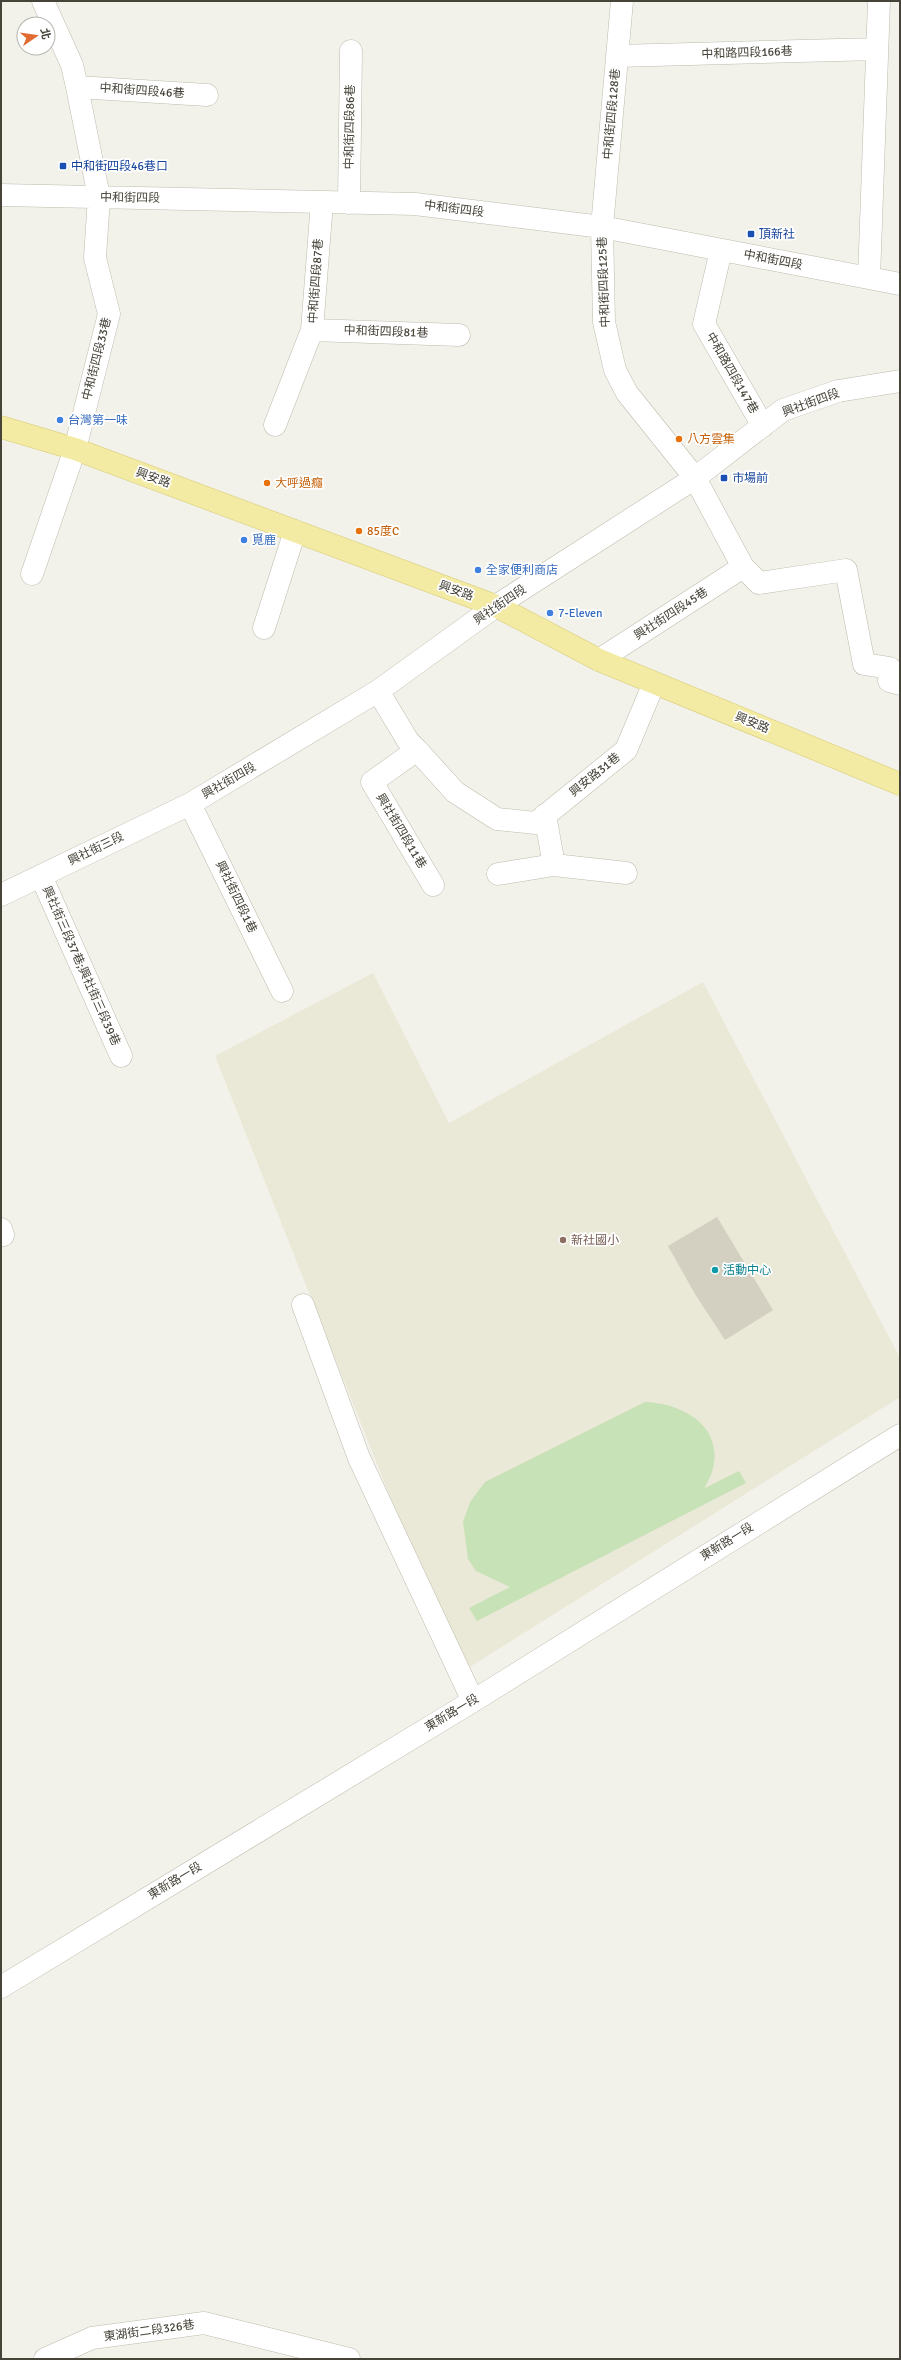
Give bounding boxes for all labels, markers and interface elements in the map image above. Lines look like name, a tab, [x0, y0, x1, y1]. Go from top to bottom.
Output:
north arrow	[16, 16, 56, 56]
text: 北	[38, 27, 53, 41]
street label: 中和路四段166巷	[701, 44, 793, 62]
street label: 中和街四段128巷	[601, 68, 623, 160]
street label: 中和街四段46巷	[99, 81, 185, 101]
street label: 中和街四段86巷	[342, 84, 358, 170]
place label: 中和街四段46巷口	[71, 159, 168, 174]
marker: 中和街四段46巷口	[58, 161, 68, 171]
street label: 中和街四段	[100, 190, 160, 206]
street label: 中和街四段	[423, 198, 485, 220]
place label: 頂新社	[759, 227, 795, 242]
marker: 頂新社	[746, 229, 756, 239]
street label: 中和街四段125巷	[595, 236, 613, 328]
street label: 中和街四段87巷	[306, 238, 326, 324]
street label: 中和街四段	[742, 247, 804, 273]
street label: 中和街四段33巷	[79, 316, 115, 402]
street label: 中和街四段81巷	[343, 323, 429, 341]
street label: 中和路四段147巷	[703, 330, 761, 416]
street label: 興社街四段	[780, 386, 842, 420]
place label: 台灣第一味	[68, 413, 128, 428]
marker: 台灣第一味	[55, 415, 65, 425]
place label: 八方雲集	[687, 432, 735, 447]
marker: 八方雲集	[674, 434, 684, 444]
street label: 興安路	[134, 465, 172, 491]
place label: 市場前	[732, 471, 768, 486]
marker: 市場前	[719, 473, 729, 483]
place label: 大呼過癮	[275, 476, 323, 491]
marker: 大呼過癮	[262, 478, 272, 488]
place label: 85度C	[367, 524, 399, 539]
marker: 85度C	[354, 526, 364, 536]
place label: 覓鹿	[252, 533, 276, 548]
marker: 覓鹿	[239, 535, 249, 545]
place label: 全家便利商店	[486, 563, 558, 578]
marker: 全家便利商店	[473, 565, 483, 575]
street label: 興安路	[437, 578, 475, 604]
street label: 興社街四段	[471, 582, 529, 628]
street label: 興社街四段45巷	[631, 585, 711, 643]
place label: 7-Eleven	[558, 606, 603, 621]
marker: 7-Eleven	[545, 608, 555, 618]
street label: 興安路	[732, 709, 772, 737]
street label: 興安路31巷	[567, 750, 623, 800]
street label: 興社街四段	[199, 760, 259, 802]
street label: 興社街四段11巷	[373, 791, 429, 871]
street label: 興社街三段	[66, 829, 126, 869]
street label: 興社街四段1巷	[212, 858, 260, 936]
street label: 興社街三段37巷;興社街三段39巷	[39, 884, 123, 1048]
place label: 新社國小	[571, 1233, 619, 1248]
marker: 新社國小	[558, 1235, 568, 1245]
place label: 活動中心	[723, 1263, 771, 1278]
marker: 活動中心	[710, 1265, 720, 1275]
street label: 東新路一段	[698, 1520, 756, 1564]
street label: 東新路一段	[422, 1691, 482, 1735]
street label: 東新路一段	[145, 1859, 205, 1903]
street label: 東湖街二段326巷	[103, 2317, 195, 2345]

